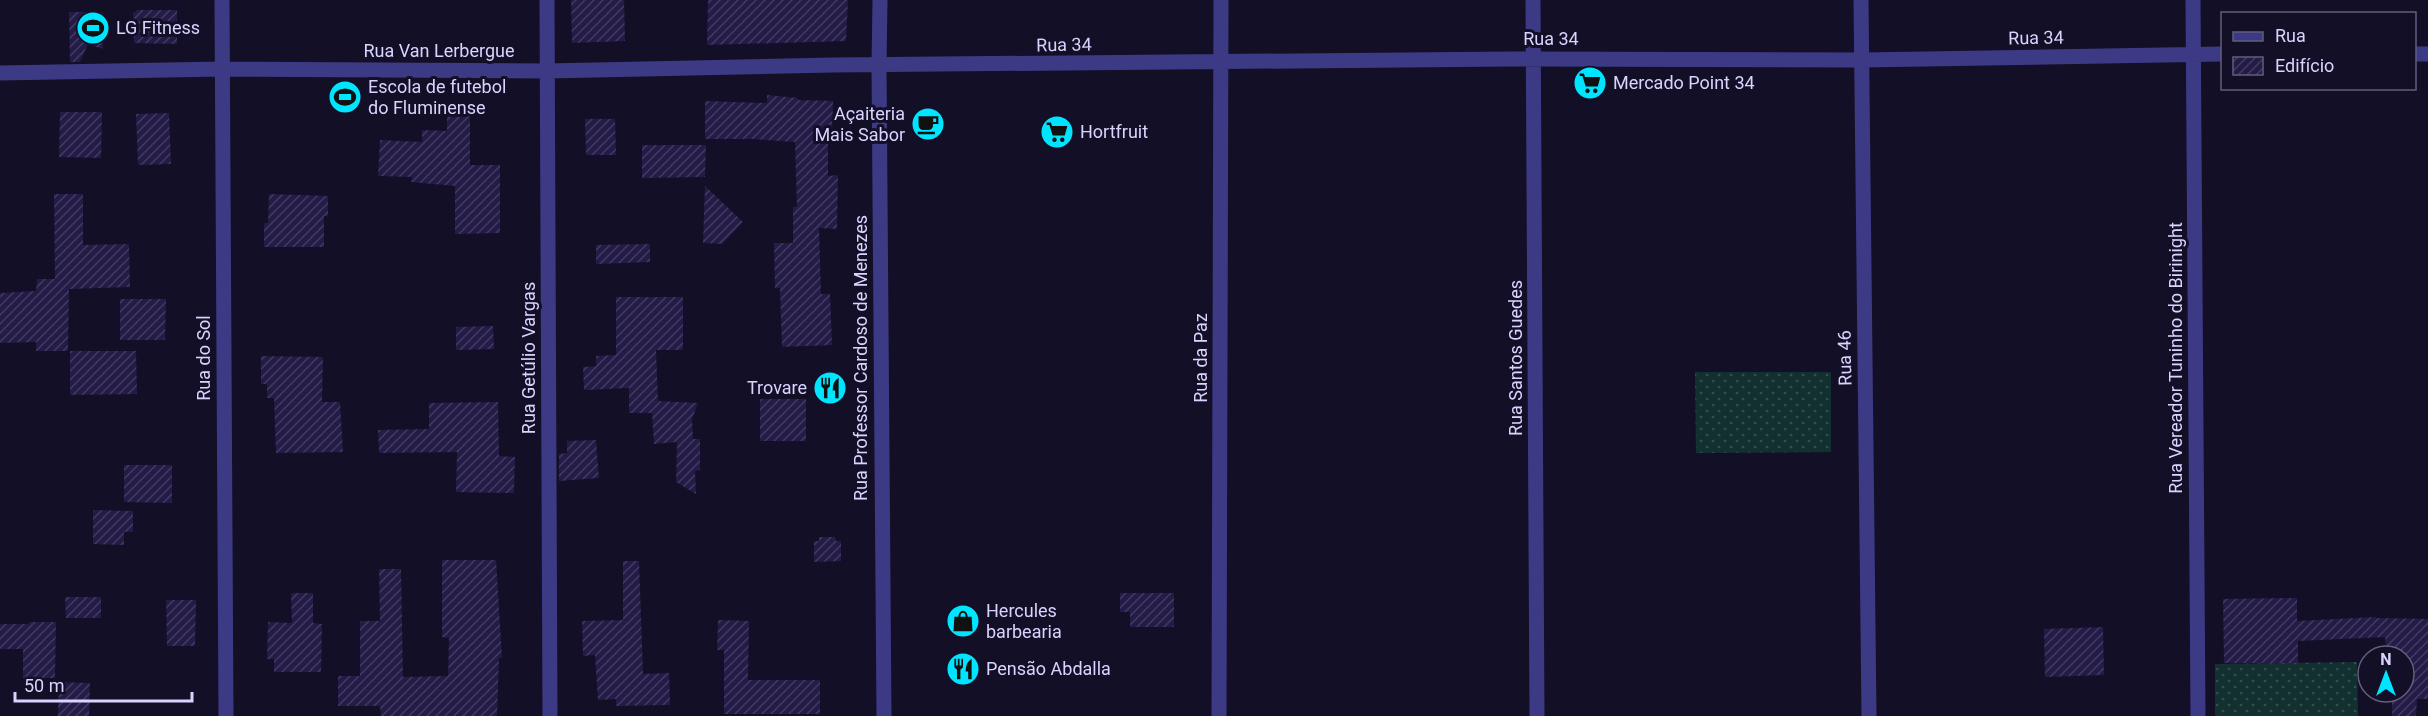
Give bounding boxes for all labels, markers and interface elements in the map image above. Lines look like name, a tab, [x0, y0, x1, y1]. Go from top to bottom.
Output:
sports icon: LG Fitness	[75, 10, 111, 46]
legend	[2221, 12, 2416, 90]
place label: LG Fitness	[116, 17, 200, 38]
text: Rua	[2275, 25, 2306, 46]
street label: Rua 34	[2008, 27, 2064, 48]
street label: Rua 34	[1523, 28, 1579, 49]
street label: Rua 34	[1036, 34, 1092, 55]
street label: Rua Van Lerbergue	[363, 40, 515, 61]
text: Edifício	[2275, 55, 2334, 76]
supermarket icon: Mercado Point 34	[1572, 65, 1608, 101]
place label: Mercado Point 34	[1613, 72, 1755, 93]
place label: Escola de futebol do Fluminense	[368, 76, 506, 118]
sports icon: Escola de futebol do Fluminense	[327, 79, 363, 115]
place label: Açaiteria Mais Sabor	[814, 103, 905, 145]
cafe icon: Açaiteria Mais Sabor	[910, 106, 946, 142]
supermarket icon: Hortfruit	[1039, 114, 1075, 150]
place label: Hortfruit	[1080, 121, 1148, 142]
street label: Rua Professor Cardoso de Menezes	[850, 215, 871, 501]
street label: Rua Vereador Tuninho do Birinight	[2165, 222, 2186, 494]
street label: Rua Santos Guedes	[1505, 280, 1526, 436]
street label: Rua Getúlio Vargas	[518, 282, 539, 434]
street label: Rua da Paz	[1190, 313, 1211, 403]
street label: Rua do Sol	[193, 315, 214, 401]
street label: Rua 46	[1834, 330, 1855, 386]
restaurant icon: Trovare	[812, 370, 848, 406]
place label: Trovare	[747, 377, 807, 398]
place label: Hercules barbearia	[986, 600, 1062, 642]
shop icon: Hercules barbearia	[945, 603, 981, 639]
north arrow	[2356, 644, 2416, 704]
text: N	[2380, 650, 2392, 669]
restaurant icon: Pensão Abdalla	[945, 651, 981, 687]
place label: Pensão Abdalla	[986, 658, 1111, 679]
scale bar	[15, 665, 192, 703]
text: 50 m	[24, 675, 64, 696]

